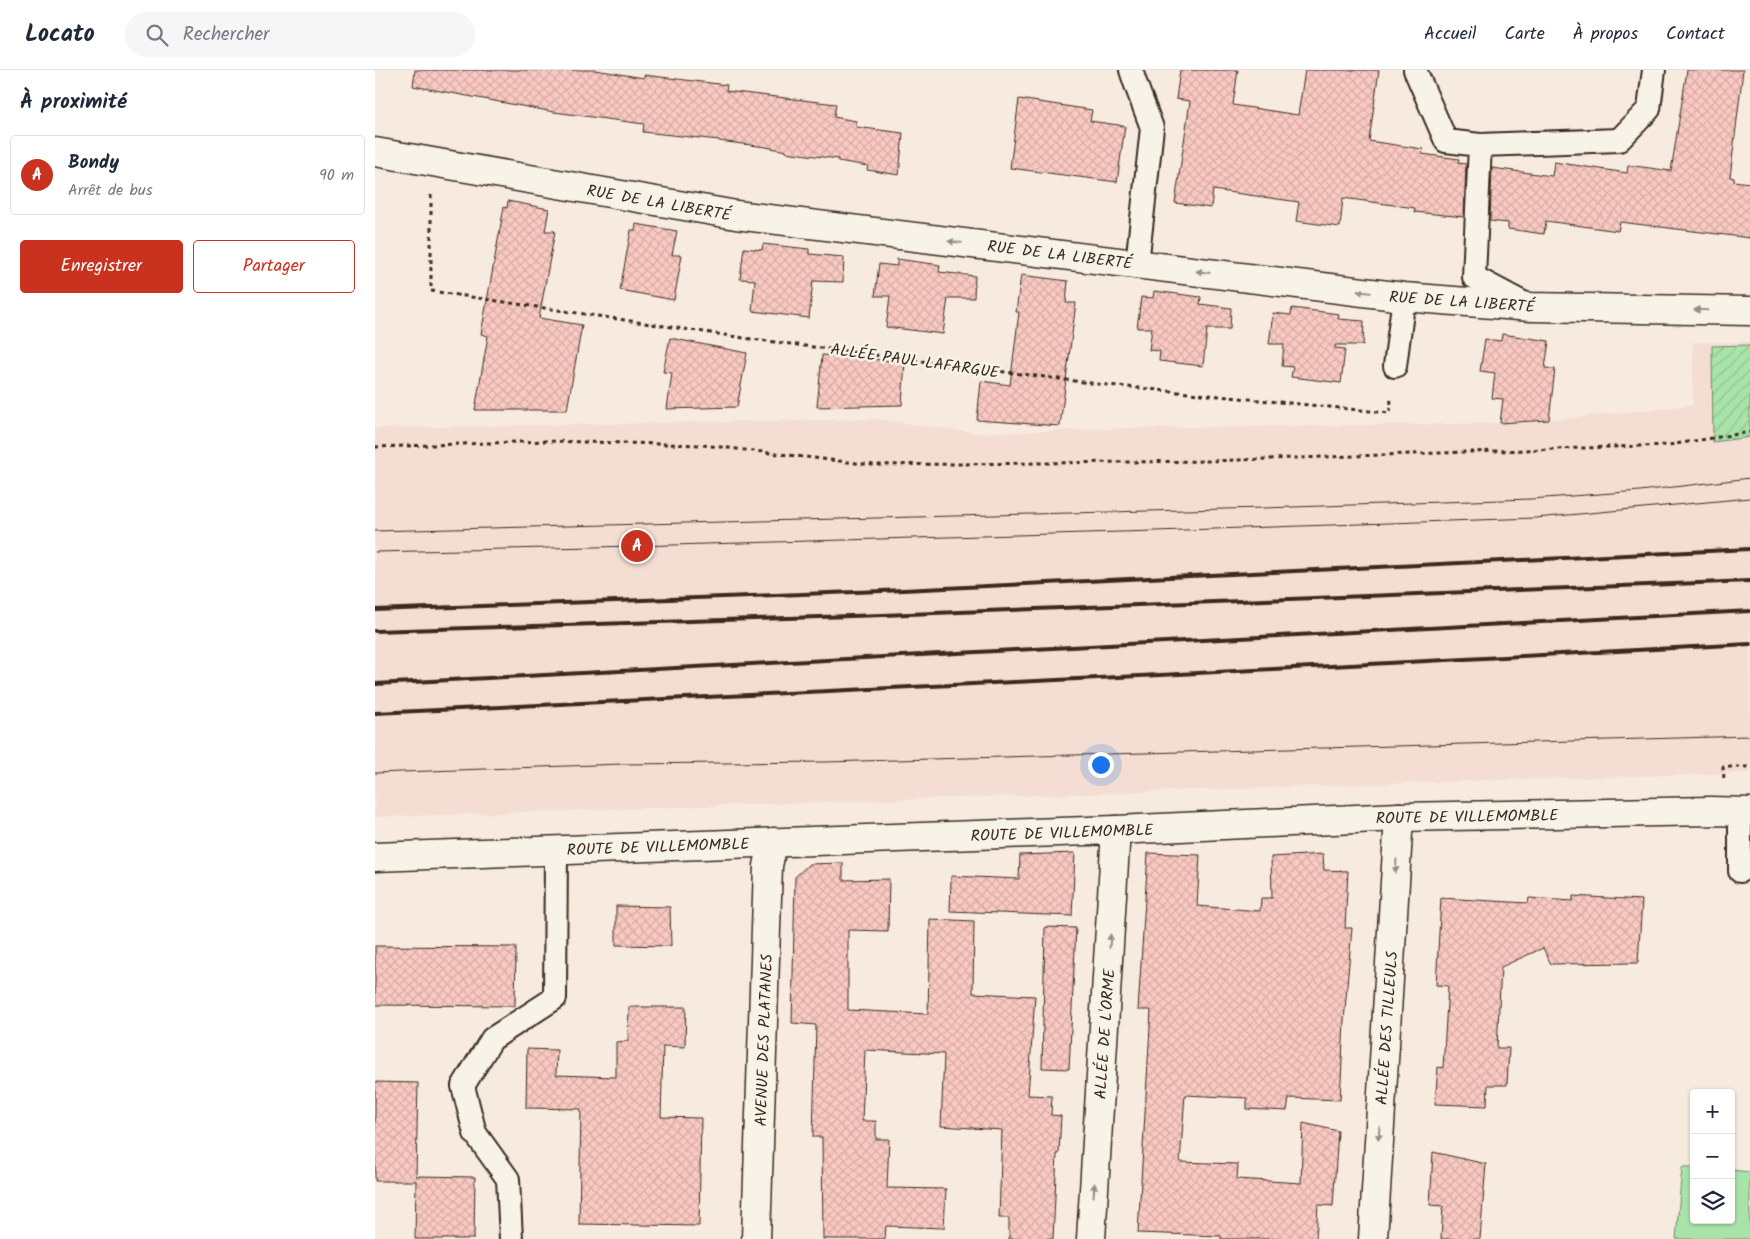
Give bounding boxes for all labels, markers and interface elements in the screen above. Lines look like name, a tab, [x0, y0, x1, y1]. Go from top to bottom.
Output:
search box	[125, 12, 475, 57]
text: Locato	[25, 15, 95, 54]
text: Rechercher	[183, 20, 269, 50]
text: Accueil	[1424, 20, 1477, 49]
text: Carte	[1505, 20, 1545, 49]
text: À propos	[1573, 20, 1638, 49]
text: Contact	[1666, 20, 1725, 49]
icon: search	[143, 21, 171, 49]
text: À proximité	[20, 86, 127, 119]
text: Bondy	[68, 148, 119, 178]
text: A	[32, 163, 42, 188]
text: 90 m	[319, 163, 354, 188]
text: Arrêt de bus	[68, 178, 152, 203]
street label: RUE DE LA LIBERTÉ	[585, 178, 734, 229]
street label: RUE DE LA LIBERTÉ	[986, 234, 1135, 277]
one-way arrow	[947, 238, 963, 246]
button: Enregistrer	[20, 240, 183, 293]
button: Partager	[193, 240, 355, 293]
one-way arrow	[1195, 268, 1211, 276]
street label: RUE DE LA LIBERTÉ	[1388, 285, 1536, 320]
one-way arrow	[1356, 288, 1372, 296]
one-way arrow	[1693, 306, 1709, 314]
street label: ALLÉE PAUL LAFARGUE	[829, 337, 1001, 386]
pin: A	[621, 527, 653, 565]
your location	[1088, 752, 1114, 778]
street label: ROUTE DE VILLEMOMBLE	[1375, 803, 1559, 832]
street label: ROUTE DE VILLEMOMBLE	[970, 818, 1154, 849]
street label: ROUTE DE VILLEMOMBLE	[566, 832, 750, 863]
one-way arrow	[1391, 858, 1399, 874]
one-way arrow	[1106, 933, 1114, 949]
street label: ALLÉE DES TILLEULS	[1370, 950, 1405, 1106]
street label: AVENUE DES PLATANES	[749, 953, 780, 1127]
street label: ALLÉE DE L'ORME	[1088, 967, 1123, 1100]
map controls	[1690, 1089, 1735, 1224]
button: +	[1690, 1089, 1735, 1134]
one-way arrow	[1375, 1125, 1383, 1141]
button: −	[1690, 1134, 1735, 1179]
button: layers	[1690, 1179, 1735, 1224]
one-way arrow	[1091, 1182, 1099, 1198]

